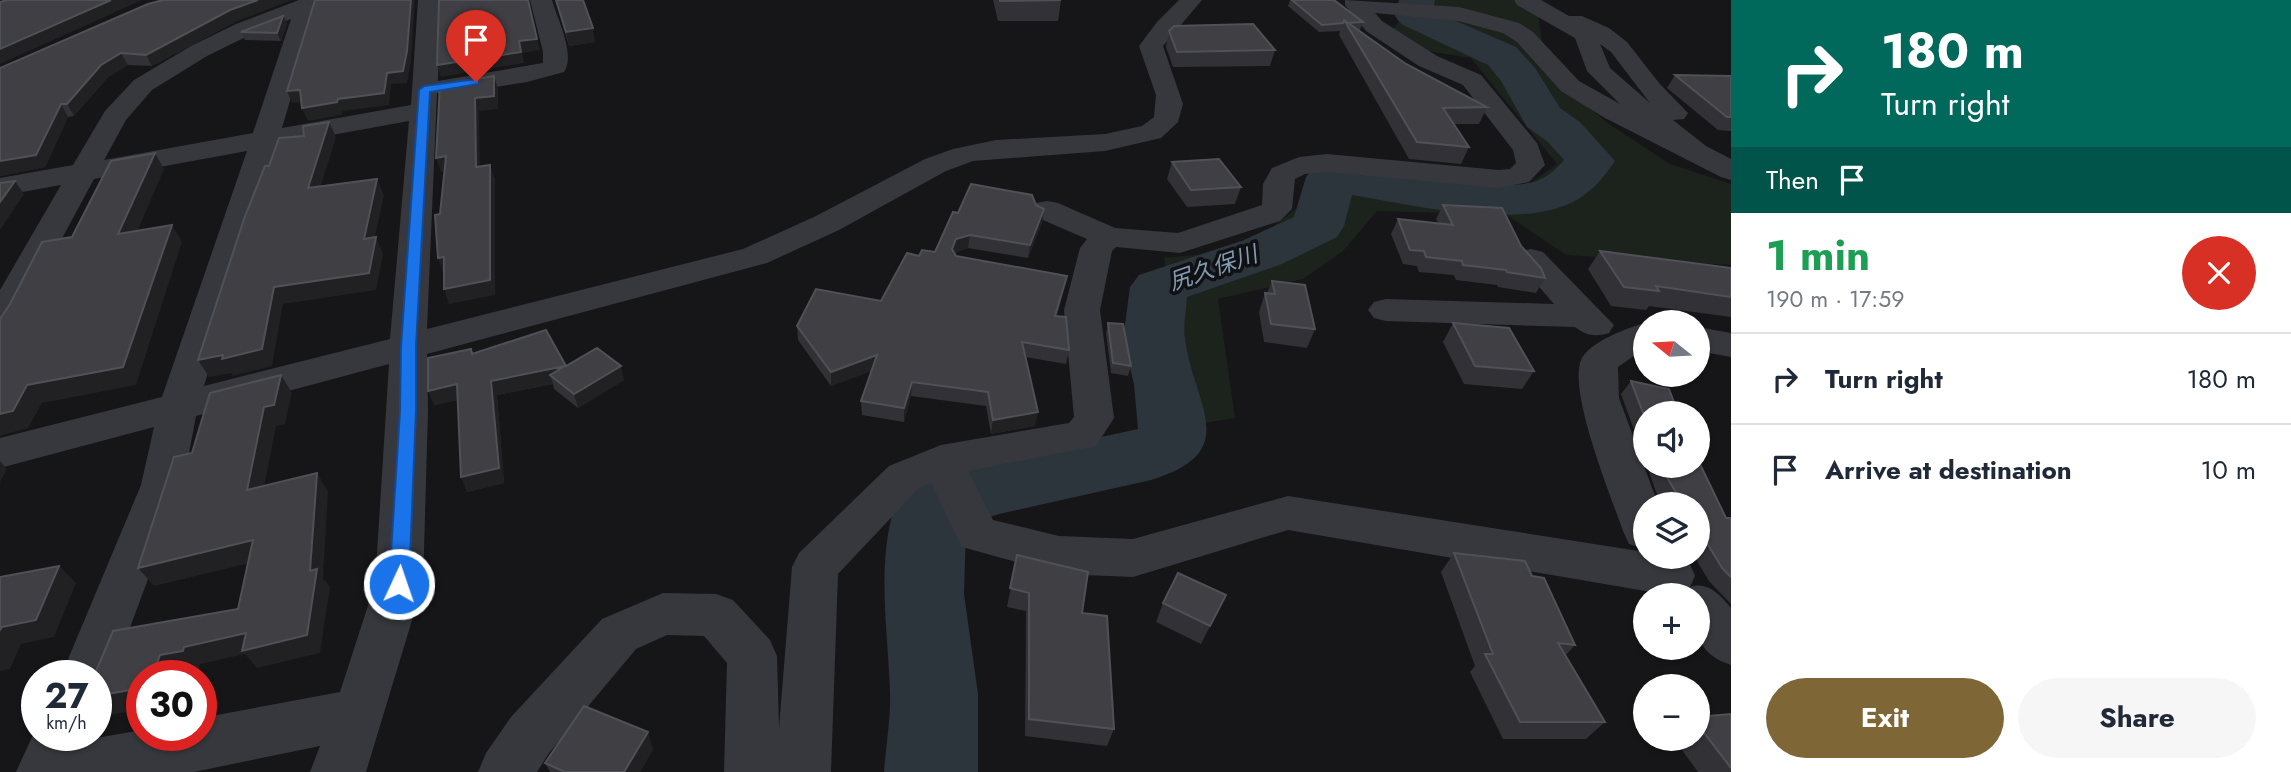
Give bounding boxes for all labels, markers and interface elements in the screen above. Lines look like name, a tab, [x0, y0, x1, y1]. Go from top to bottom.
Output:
pin	[446, 10, 506, 82]
text: 180 m	[1881, 16, 2024, 86]
icon: arrive	[457, 21, 495, 59]
icon: right	[1766, 28, 1857, 119]
text: Turn right	[1881, 81, 2010, 127]
text: Then	[1766, 161, 1819, 199]
icon: arrive	[1833, 161, 1871, 199]
text: 1 min	[1766, 225, 1870, 286]
water label: 尻久保川	[1164, 236, 1265, 299]
button: close	[2182, 236, 2256, 310]
text: 190 m · 17:59	[1766, 282, 1904, 316]
north arrow	[1633, 310, 1710, 387]
map controls	[1633, 310, 1710, 751]
icon: right	[1766, 360, 1804, 398]
text: Turn right	[1825, 360, 1943, 398]
text: 180 m	[2186, 360, 2256, 398]
button: sound	[1633, 401, 1710, 478]
icon: arrive	[1766, 451, 1804, 489]
text: Arrive at destination	[1825, 451, 2072, 489]
text: 10 m	[2201, 451, 2256, 489]
button: layers	[1633, 492, 1710, 569]
position arrow	[362, 547, 436, 621]
button: +	[1633, 583, 1710, 660]
speed limit sign: 30	[126, 660, 217, 751]
text: 27	[44, 671, 89, 721]
button: −	[1633, 674, 1710, 751]
button: Exit	[1766, 678, 2004, 758]
button: Share	[2018, 678, 2256, 758]
text: km/h	[46, 710, 87, 736]

